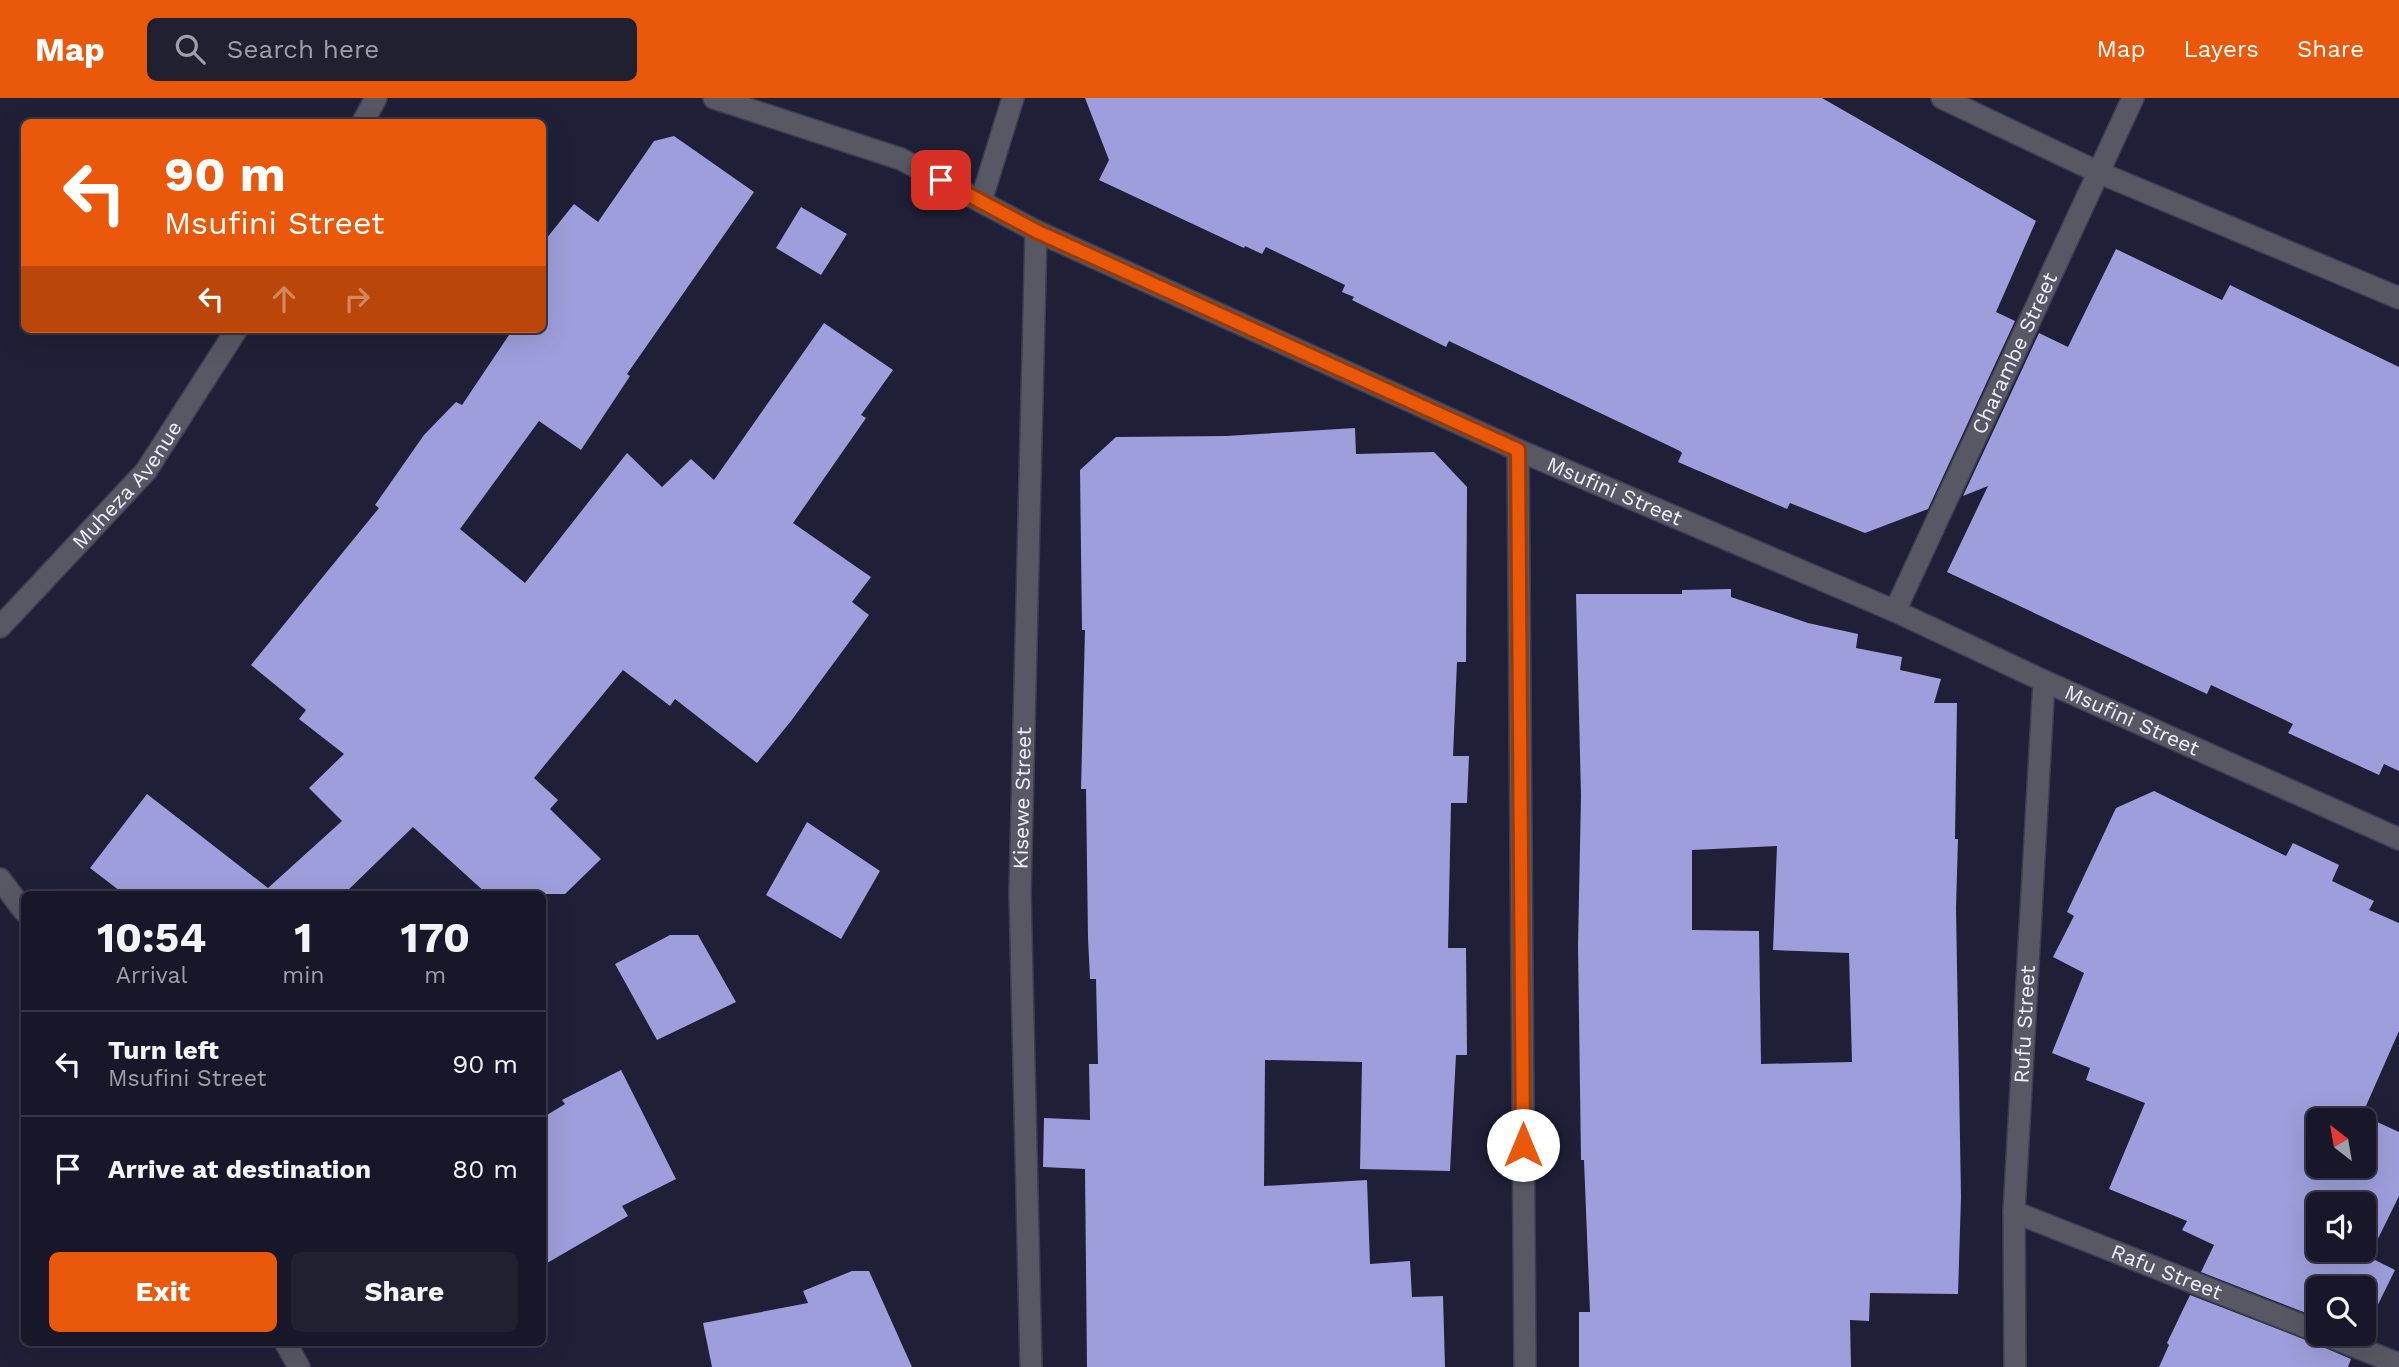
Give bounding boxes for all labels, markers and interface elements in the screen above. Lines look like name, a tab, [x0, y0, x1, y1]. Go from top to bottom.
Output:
search box	[147, 18, 637, 81]
text: Map	[35, 30, 105, 69]
icon: search	[171, 30, 209, 68]
text: Search here	[227, 34, 379, 64]
text: Map	[2097, 35, 2145, 63]
text: Layers	[2183, 35, 2259, 63]
text: Share	[2297, 35, 2364, 63]
text: 90 m	[164, 145, 286, 203]
icon: left	[49, 147, 140, 238]
pin	[911, 150, 971, 210]
icon: arrive	[922, 161, 960, 199]
text: Msufini Street	[164, 204, 384, 242]
street label: Charambe Street	[1966, 268, 2062, 438]
icon: left	[192, 280, 230, 318]
icon: ahead	[265, 280, 303, 318]
icon: right	[338, 280, 376, 318]
street label: Muheza Avenue	[67, 416, 187, 554]
street label: Msufini Street	[1543, 451, 1686, 531]
street label: Msufini Street	[2061, 679, 2204, 761]
street label: Kisewe Street	[1008, 727, 1036, 869]
text: 10:54	[97, 913, 206, 962]
text: 1	[294, 913, 312, 962]
text: 170	[400, 913, 470, 962]
text: Arrival	[116, 962, 188, 989]
text: min	[282, 962, 325, 989]
text: m	[424, 962, 446, 989]
street label: Rufu Street	[2008, 964, 2040, 1084]
text: Turn left	[108, 1035, 219, 1065]
icon: left	[49, 1045, 87, 1083]
text: 90 m	[452, 1049, 518, 1079]
text: Msufini Street	[108, 1065, 266, 1092]
position arrow	[1486, 1108, 1560, 1182]
north arrow	[2306, 1108, 2376, 1178]
map controls	[2306, 1108, 2376, 1346]
icon: arrive	[49, 1150, 87, 1188]
text: Arrive at destination	[108, 1154, 371, 1184]
text: 80 m	[452, 1154, 518, 1184]
button: sound	[2306, 1192, 2376, 1262]
street label: Rafu Street	[2108, 1238, 2226, 1305]
button: Exit	[49, 1252, 277, 1332]
button: Share	[291, 1252, 518, 1332]
button: search	[2306, 1276, 2376, 1346]

